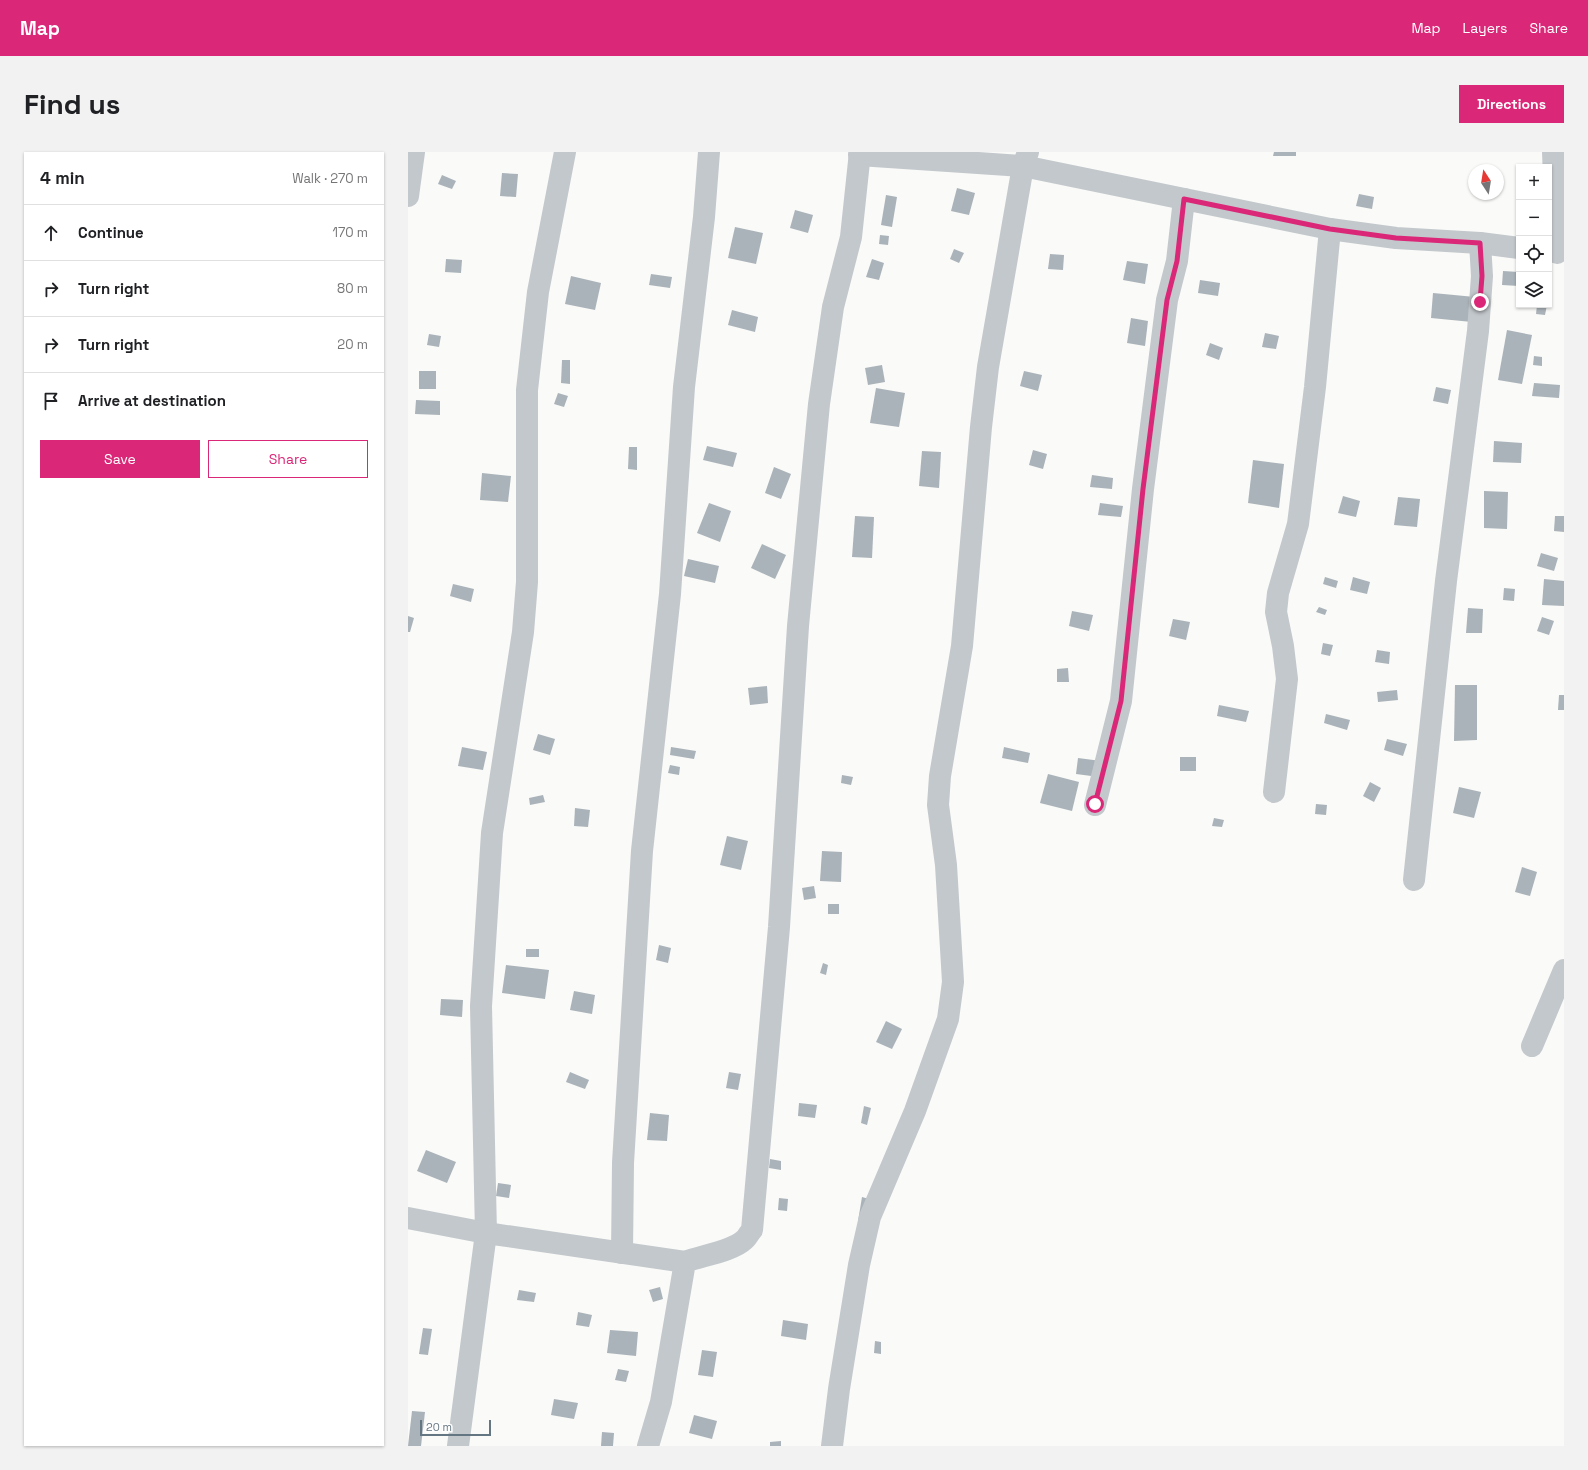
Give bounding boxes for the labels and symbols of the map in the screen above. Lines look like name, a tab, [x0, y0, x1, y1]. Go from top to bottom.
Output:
north arrow	[1468, 164, 1504, 200]
route end	[1471, 293, 1489, 311]
route start	[1086, 795, 1104, 813]
scale bar	[420, 1418, 491, 1437]

